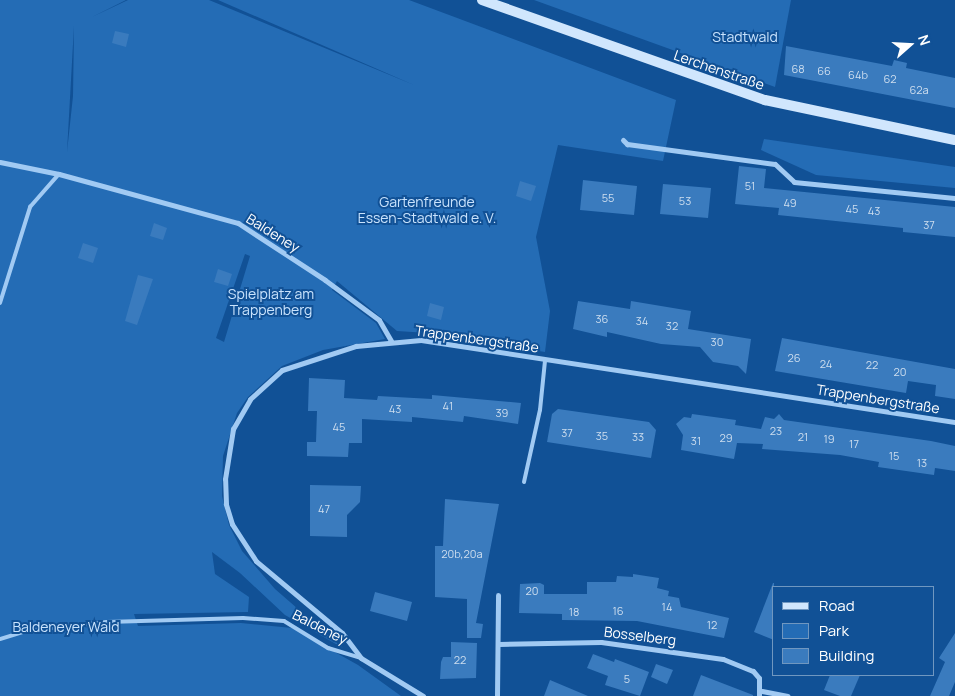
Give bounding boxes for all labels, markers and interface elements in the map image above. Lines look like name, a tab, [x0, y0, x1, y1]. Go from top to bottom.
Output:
north arrow	[885, 20, 935, 70]
park label: Stadtwald	[712, 29, 778, 45]
text: N	[914, 32, 935, 48]
street label: Lerchenstraße	[672, 47, 766, 93]
house number: 68	[791, 62, 805, 76]
house number: 66	[817, 64, 831, 78]
house number: 64b	[848, 68, 868, 82]
house number: 62	[883, 72, 897, 86]
house number: 62a	[909, 83, 929, 97]
house number: 51	[745, 179, 755, 193]
house number: 55	[602, 191, 614, 205]
park label: Gartenfreunde Essen-Stadtwald e. V.	[358, 194, 496, 226]
house number: 53	[679, 194, 691, 208]
house number: 49	[783, 196, 797, 210]
house number: 45	[846, 202, 858, 216]
house number: 43	[868, 204, 880, 218]
street label: Baldeney	[243, 210, 303, 256]
house number: 37	[923, 218, 935, 232]
park label: Spielplatz am Trappenberg	[228, 286, 314, 318]
house number: 36	[596, 312, 608, 326]
house number: 34	[636, 314, 648, 328]
house number: 32	[666, 319, 678, 333]
street label: Trappenbergstraße	[414, 322, 540, 356]
house number: 30	[711, 335, 723, 349]
house number: 26	[787, 351, 801, 365]
house number: 24	[820, 357, 832, 371]
house number: 22	[866, 358, 878, 372]
house number: 20	[894, 365, 906, 379]
street label: Trappenbergstraße	[815, 381, 941, 417]
house number: 41	[443, 399, 453, 413]
house number: 43	[389, 402, 401, 416]
house number: 39	[496, 406, 508, 420]
house number: 45	[333, 420, 345, 434]
house number: 23	[770, 424, 782, 438]
house number: 37	[561, 426, 573, 440]
house number: 35	[596, 429, 608, 443]
house number: 33	[632, 430, 644, 444]
house number: 21	[798, 430, 808, 444]
house number: 29	[719, 431, 733, 445]
house number: 19	[823, 432, 835, 446]
house number: 31	[691, 434, 701, 448]
house number: 17	[849, 437, 859, 451]
house number: 15	[889, 449, 899, 463]
house number: 13	[917, 456, 927, 470]
house number: 47	[318, 502, 330, 516]
house number: 20b,20a	[441, 547, 483, 561]
house number: 20	[526, 584, 538, 598]
legend	[772, 586, 935, 676]
text: Road	[819, 595, 855, 616]
house number: 14	[662, 600, 672, 614]
house number: 16	[612, 604, 624, 618]
house number: 18	[569, 605, 579, 619]
street label: Baldeney	[290, 606, 350, 648]
house number: 12	[707, 618, 717, 632]
park label: Baldeneyer Wald	[12, 619, 120, 635]
text: Park	[819, 620, 849, 641]
street label: Bosselberg	[603, 623, 677, 649]
text: Building	[819, 645, 874, 666]
house number: 22	[454, 653, 466, 667]
house number: 5	[624, 672, 630, 686]

